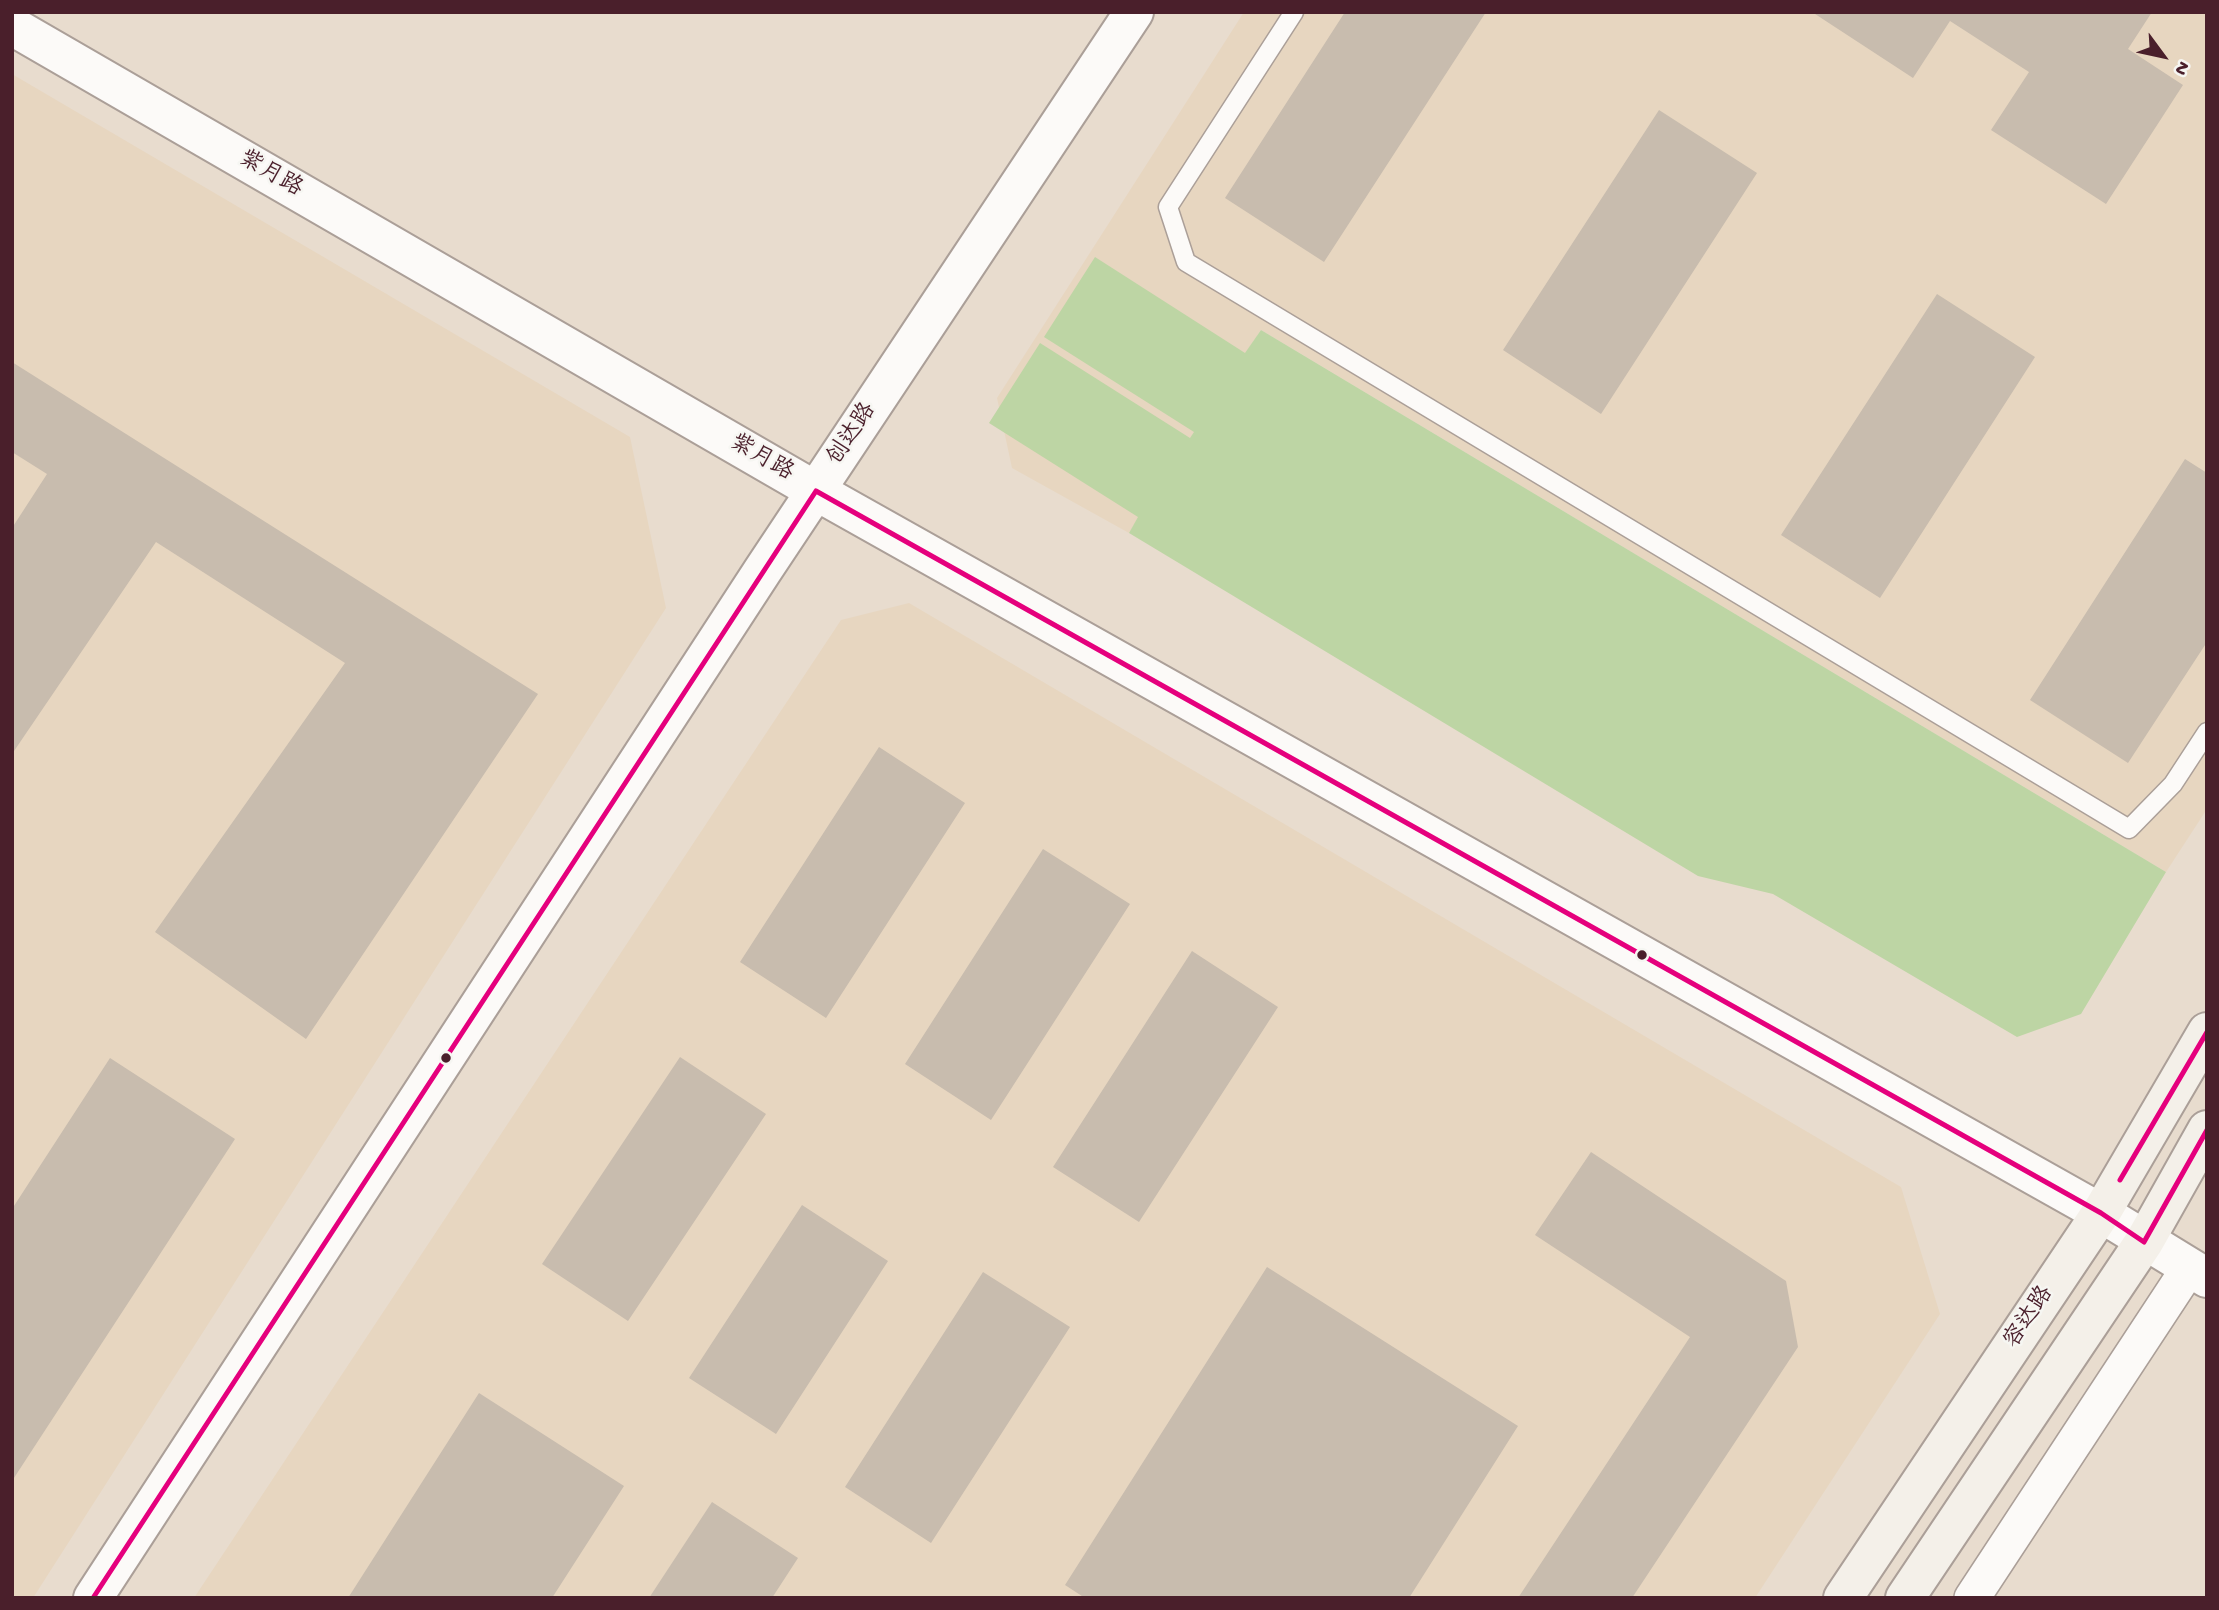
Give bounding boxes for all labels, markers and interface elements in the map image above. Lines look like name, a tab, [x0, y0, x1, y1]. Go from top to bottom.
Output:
north arrow	[2128, 21, 2198, 91]
text: N	[2168, 56, 2194, 79]
street label: 紫月路	[233, 146, 307, 204]
street label: 创达路	[823, 399, 883, 471]
street label: 紫月路	[724, 430, 798, 488]
unlabelled marker	[1635, 948, 1649, 962]
unlabelled marker	[439, 1051, 453, 1065]
street label: 容达路	[1999, 1282, 2061, 1354]

